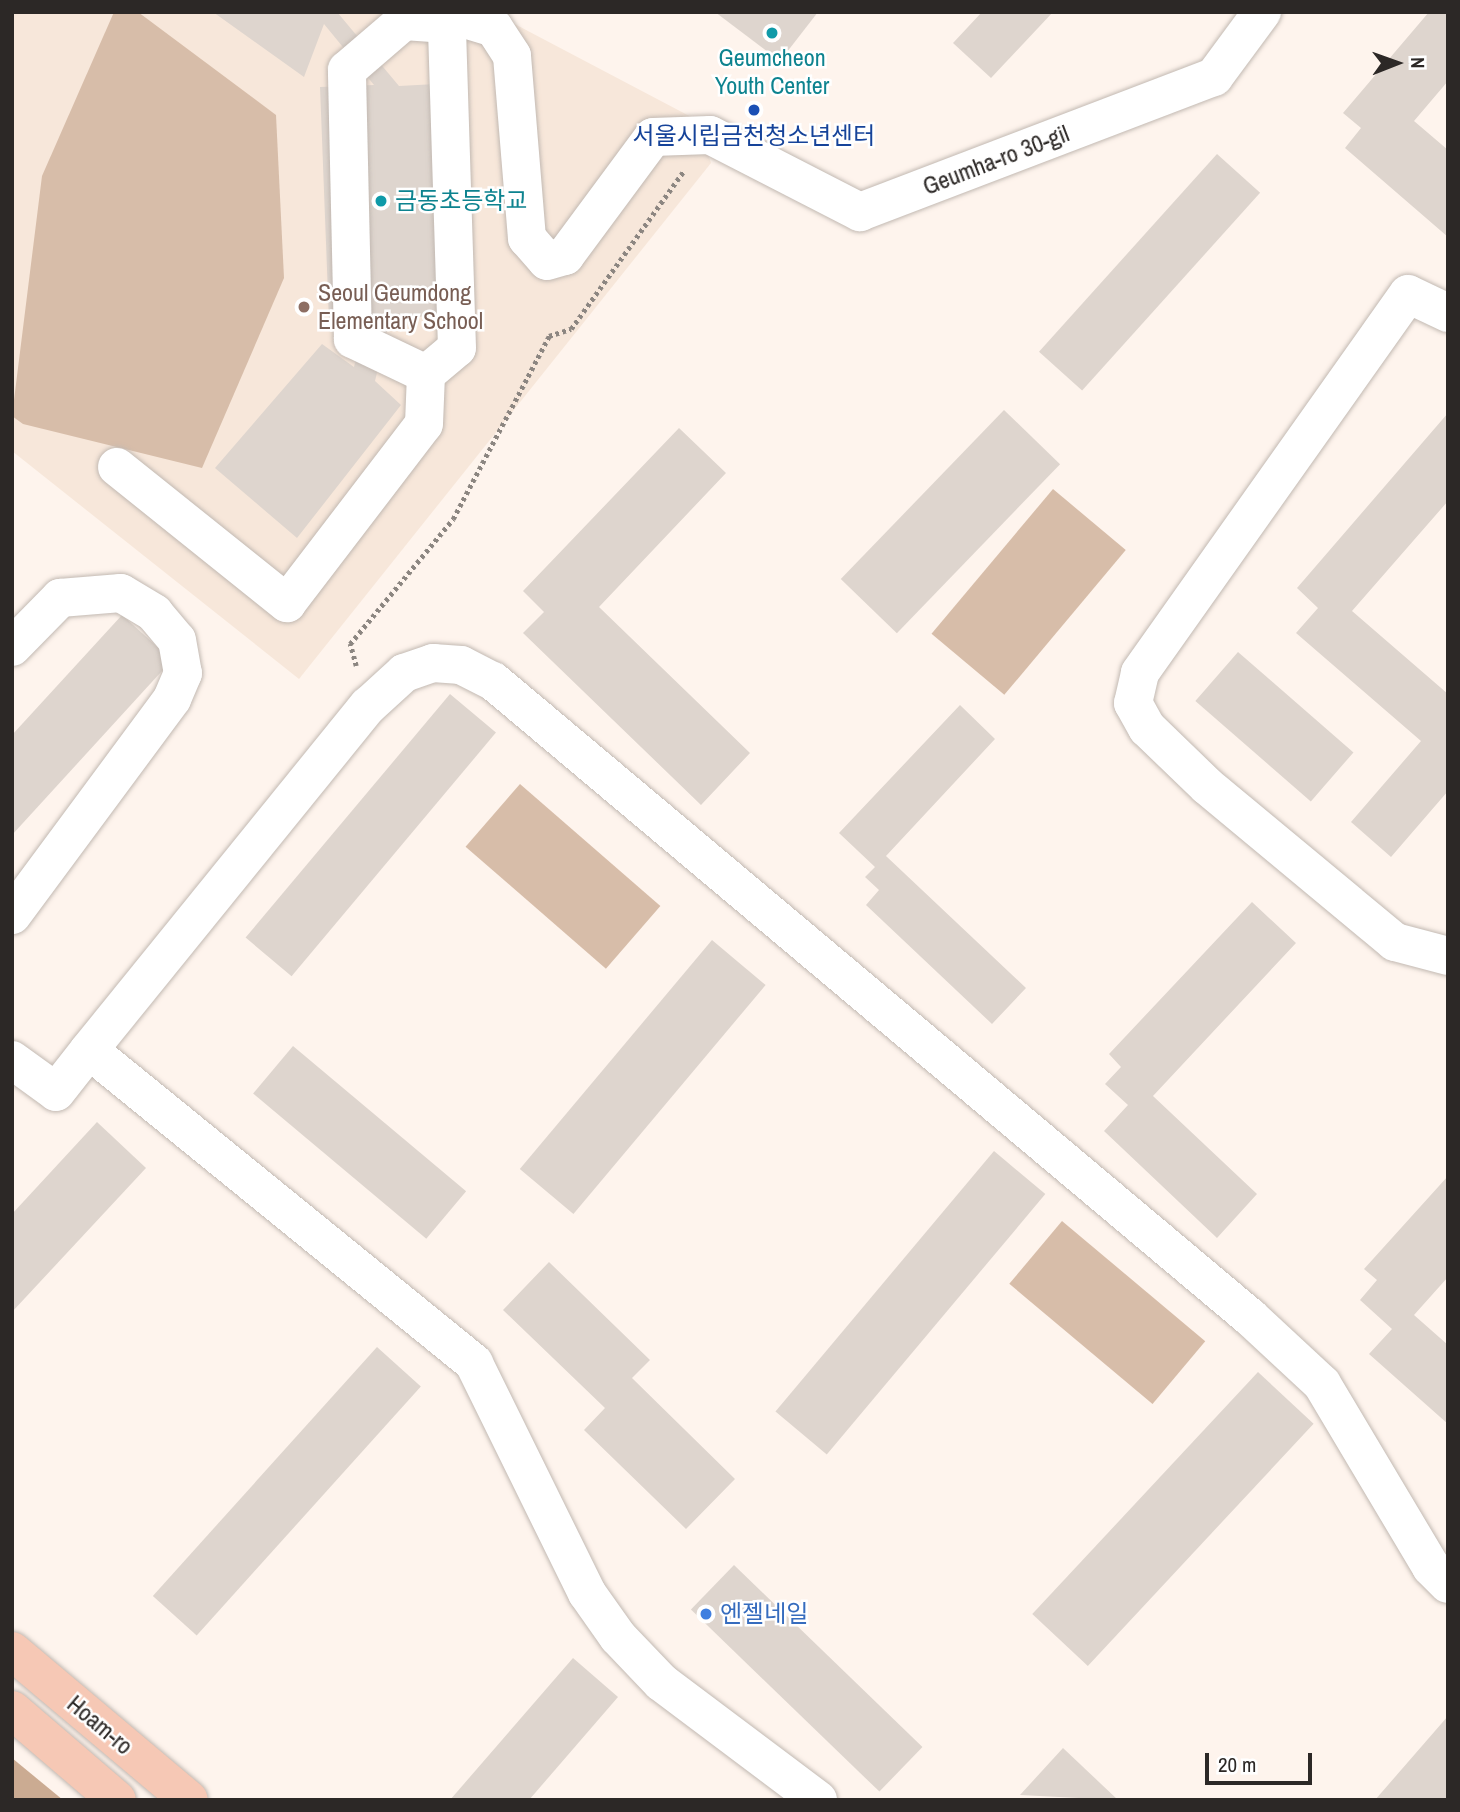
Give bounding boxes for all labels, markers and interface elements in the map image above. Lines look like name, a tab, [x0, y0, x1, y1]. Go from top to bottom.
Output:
marker: Geumcheon Youth Center	[764, 25, 780, 41]
north arrow	[1362, 28, 1432, 98]
place label: Geumcheon Youth Center	[715, 44, 829, 100]
text: N	[1405, 57, 1431, 68]
marker: 서울시립금천청소년센터	[746, 102, 762, 118]
street label: Geumha-ro 30-gil	[919, 119, 1073, 201]
place label: 서울시립금천청소년센터	[633, 122, 875, 150]
place label: 금동초등학교	[395, 187, 527, 215]
marker: 금동초등학교	[373, 193, 389, 209]
place label: Seoul Geumdong Elementary School	[318, 279, 483, 335]
marker: Seoul Geumdong Elementary School	[296, 299, 312, 315]
place label: 엔젤네일	[720, 1600, 808, 1628]
marker: 엔젤네일	[698, 1606, 714, 1622]
street label: Hoam-ro	[61, 1689, 139, 1761]
scale bar	[1208, 1738, 1315, 1782]
text: 20 m	[1218, 1750, 1256, 1779]

